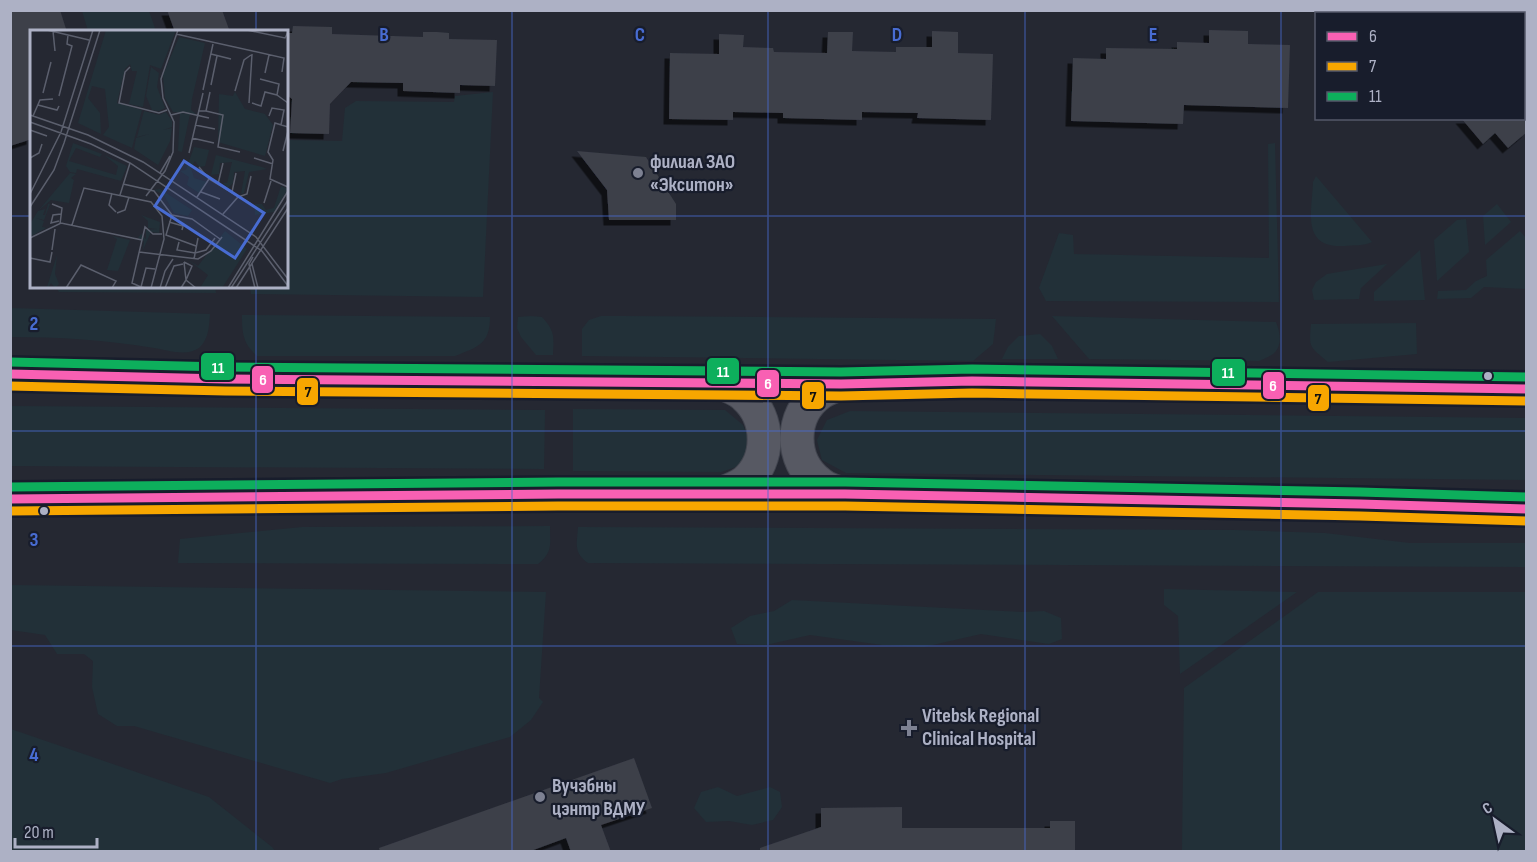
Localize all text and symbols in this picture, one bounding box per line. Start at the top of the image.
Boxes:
legend [1315,12,1525,120]
text: B [379,23,389,47]
text: C [635,23,645,47]
text: D [892,23,902,47]
text: E [1149,23,1157,47]
text: 6 [1369,26,1377,47]
inset map [30,30,288,288]
text: 7 [1369,56,1377,77]
text: 11 [1369,86,1382,107]
place label: филиал ЗАО «Экситон» [650,150,735,197]
marker: филиал ЗАО «Экситон» [631,166,645,180]
text: 2 [30,312,38,336]
line badge: 11 [200,352,235,381]
line badge: 11 [706,357,740,385]
line badge: 11 [1211,358,1246,387]
text: 11 [212,359,225,378]
text: 11 [717,363,730,382]
text: 11 [1222,364,1235,383]
line badge: 6 [251,365,274,394]
line badge: 6 [756,369,780,398]
unlabelled marker [1482,370,1494,382]
text: 6 [259,371,267,390]
line badge: 6 [1262,371,1285,400]
text: 6 [764,375,772,394]
line badge: 7 [296,377,319,406]
text: 6 [1269,377,1277,396]
line badge: 7 [801,381,825,410]
text: 7 [305,383,312,402]
line badge: 7 [1307,384,1330,412]
text: 7 [810,388,817,407]
text: 7 [1315,390,1322,409]
unlabelled marker [38,505,50,517]
text: 3 [30,528,39,552]
place label: Vitebsk Regional Clinical Hospital [922,704,1039,751]
marker: Vitebsk Regional Clinical Hospital [900,719,918,737]
text: 4 [29,743,39,767]
place label: Вучэбны цэнтр ВДМУ [552,774,646,821]
marker: Вучэбны цэнтр ВДМУ [533,790,547,804]
north arrow [1465,790,1525,850]
text: С [1479,798,1496,819]
scale bar [15,811,98,849]
text: 20 m [24,822,54,843]

